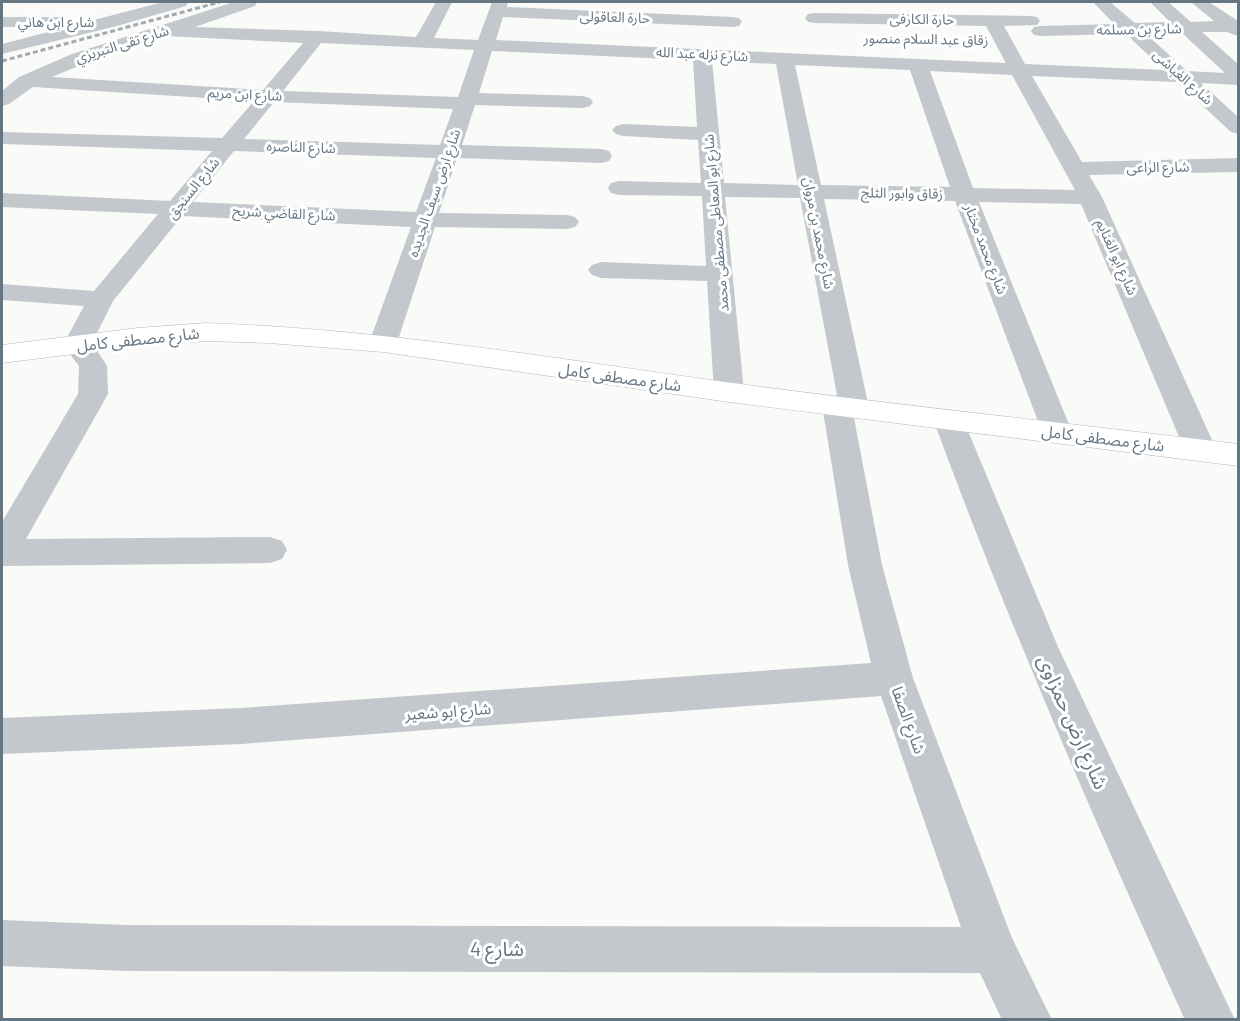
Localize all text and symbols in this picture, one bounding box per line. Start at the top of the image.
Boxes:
street label: حارة العاقولى [579,7,651,27]
street label: حارة الكارفى [889,9,955,29]
street label: شارع ابن هاني [18,13,94,33]
street label: شارع بن مسلمه [1096,19,1182,41]
street label: شارع تقى التبريزي [73,21,172,69]
street label: زقاق عبد السلام منصور [862,29,989,51]
street label: شارع نزله عبد الله [655,43,749,67]
street label: شارع الغباشى [1148,45,1217,110]
street label: شارع ابن مريم [207,83,283,107]
street label: شارع ارض سيف الجديده [404,127,466,260]
street label: شارع ابو المعاطى مصطفى محمد [699,133,735,312]
street label: شارع الناصره [266,137,336,159]
street label: شارع السنجق [163,154,225,224]
street label: شارع الراعى [1126,157,1190,179]
street label: شارع محمد بن مروان [797,176,839,291]
street label: زقاق وابور الثلج [861,183,943,205]
street label: شارع محمد مختار [958,200,1012,297]
street label: شارع القاضي شريح [232,201,336,227]
street label: شارع ابو الغنايم [1090,216,1142,299]
street label: شارع مصطفى كامل [76,323,201,358]
street label: شارع مصطفى كامل [557,358,683,398]
street label: شارع مصطفى كامل [1040,421,1166,458]
street label: شارع ارض حمزاوى [1030,651,1114,794]
street label: شارع الصفا [885,684,930,757]
street label: شارع ابو شعير [403,698,492,727]
street label: شارع 4 [470,936,524,964]

